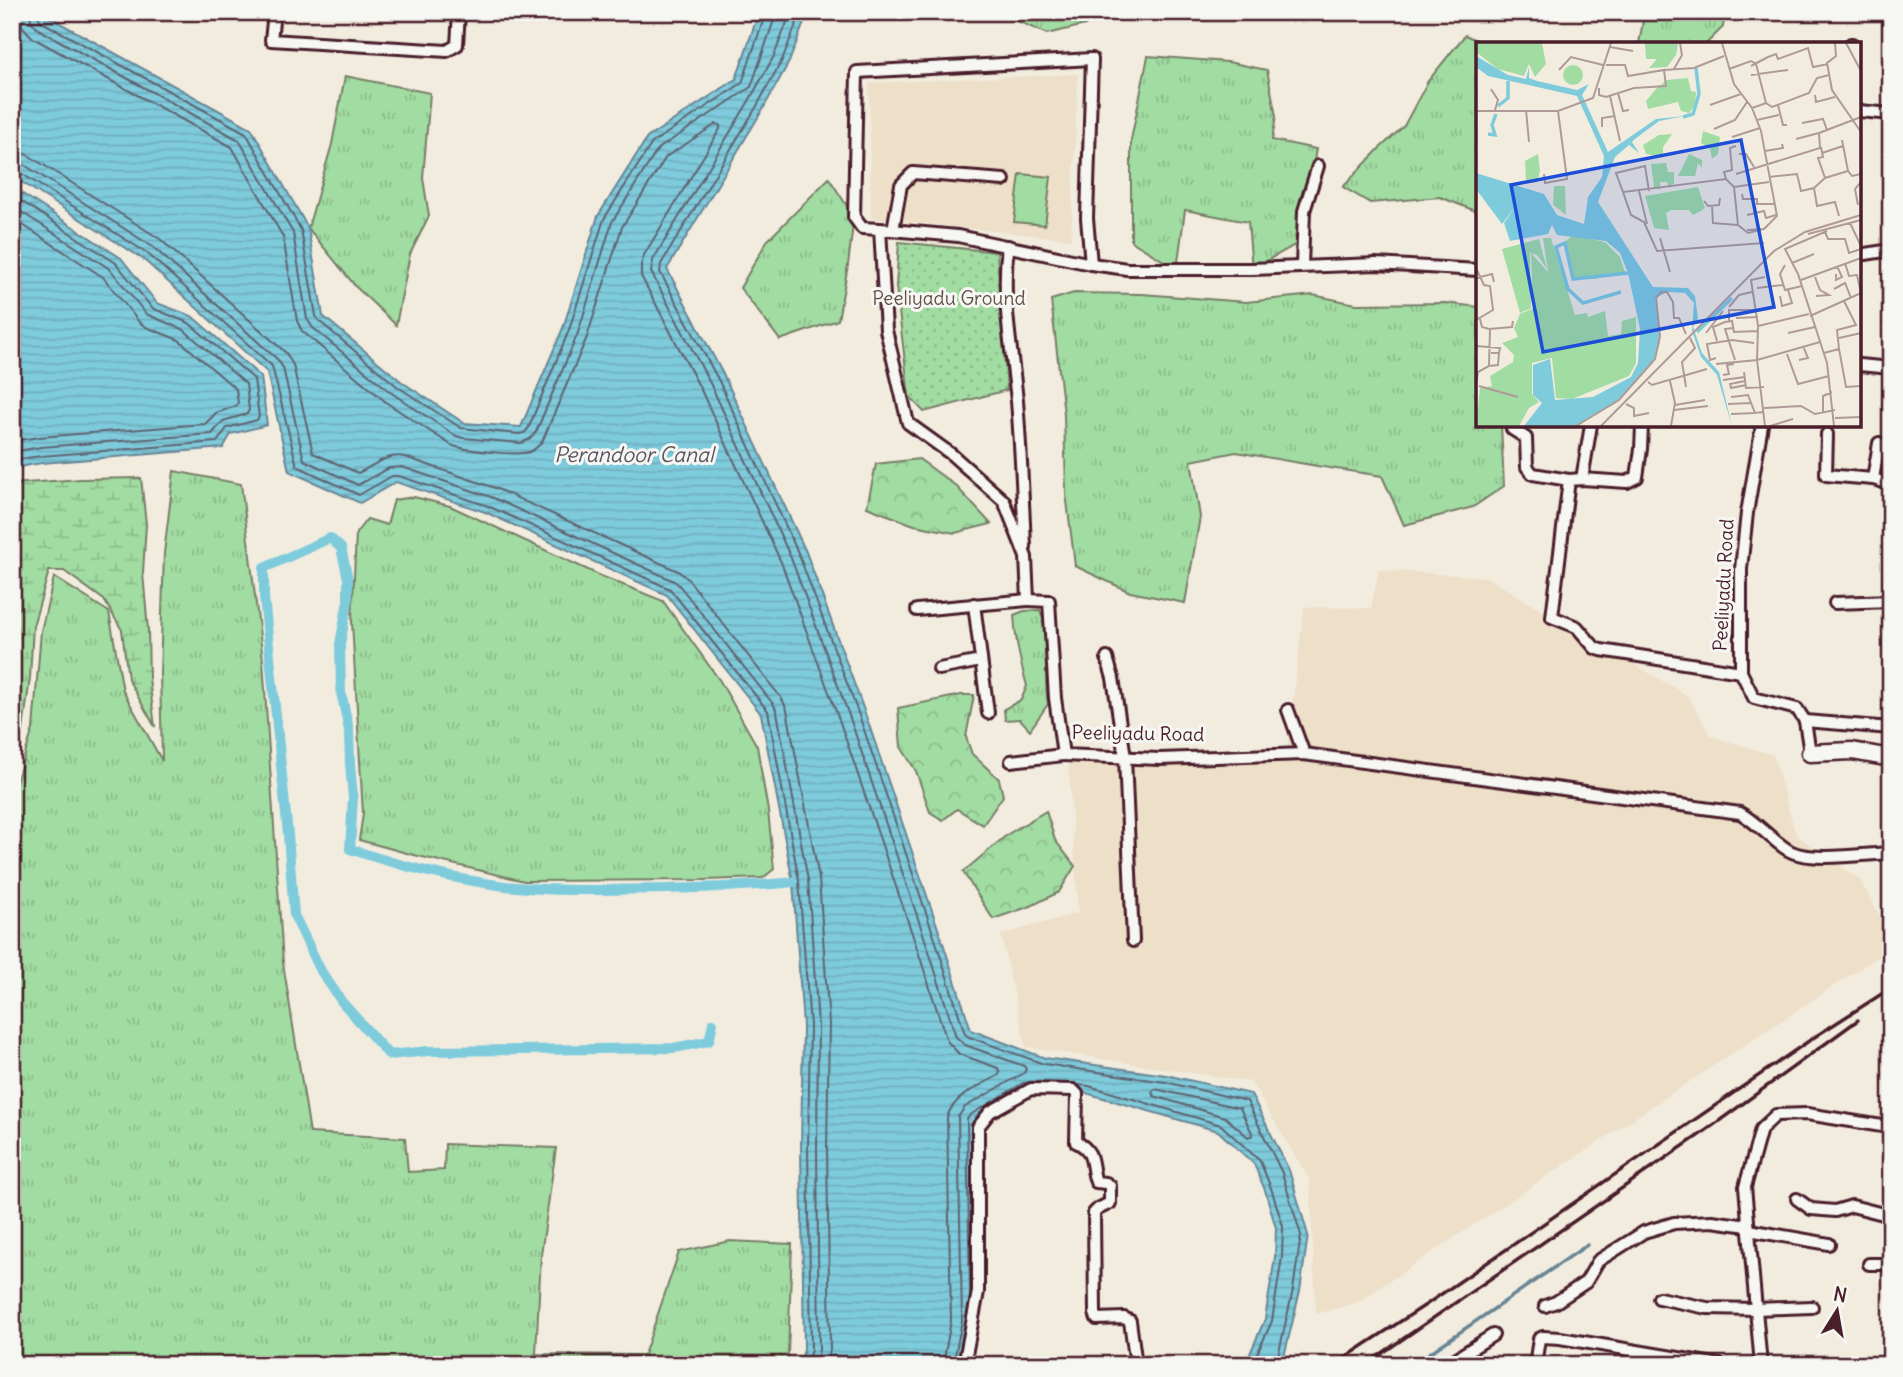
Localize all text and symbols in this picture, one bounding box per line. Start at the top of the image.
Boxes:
inset map [1476,42,1861,427]
park label: Peeliyadu Ground [872,286,1026,310]
water label: Perandoor Canal [554,441,717,468]
street label: Peeliyadu Road [1708,518,1738,652]
street label: Peeliyadu Road [1071,720,1205,746]
north arrow [1801,1276,1871,1346]
text: N [1832,1281,1849,1307]

